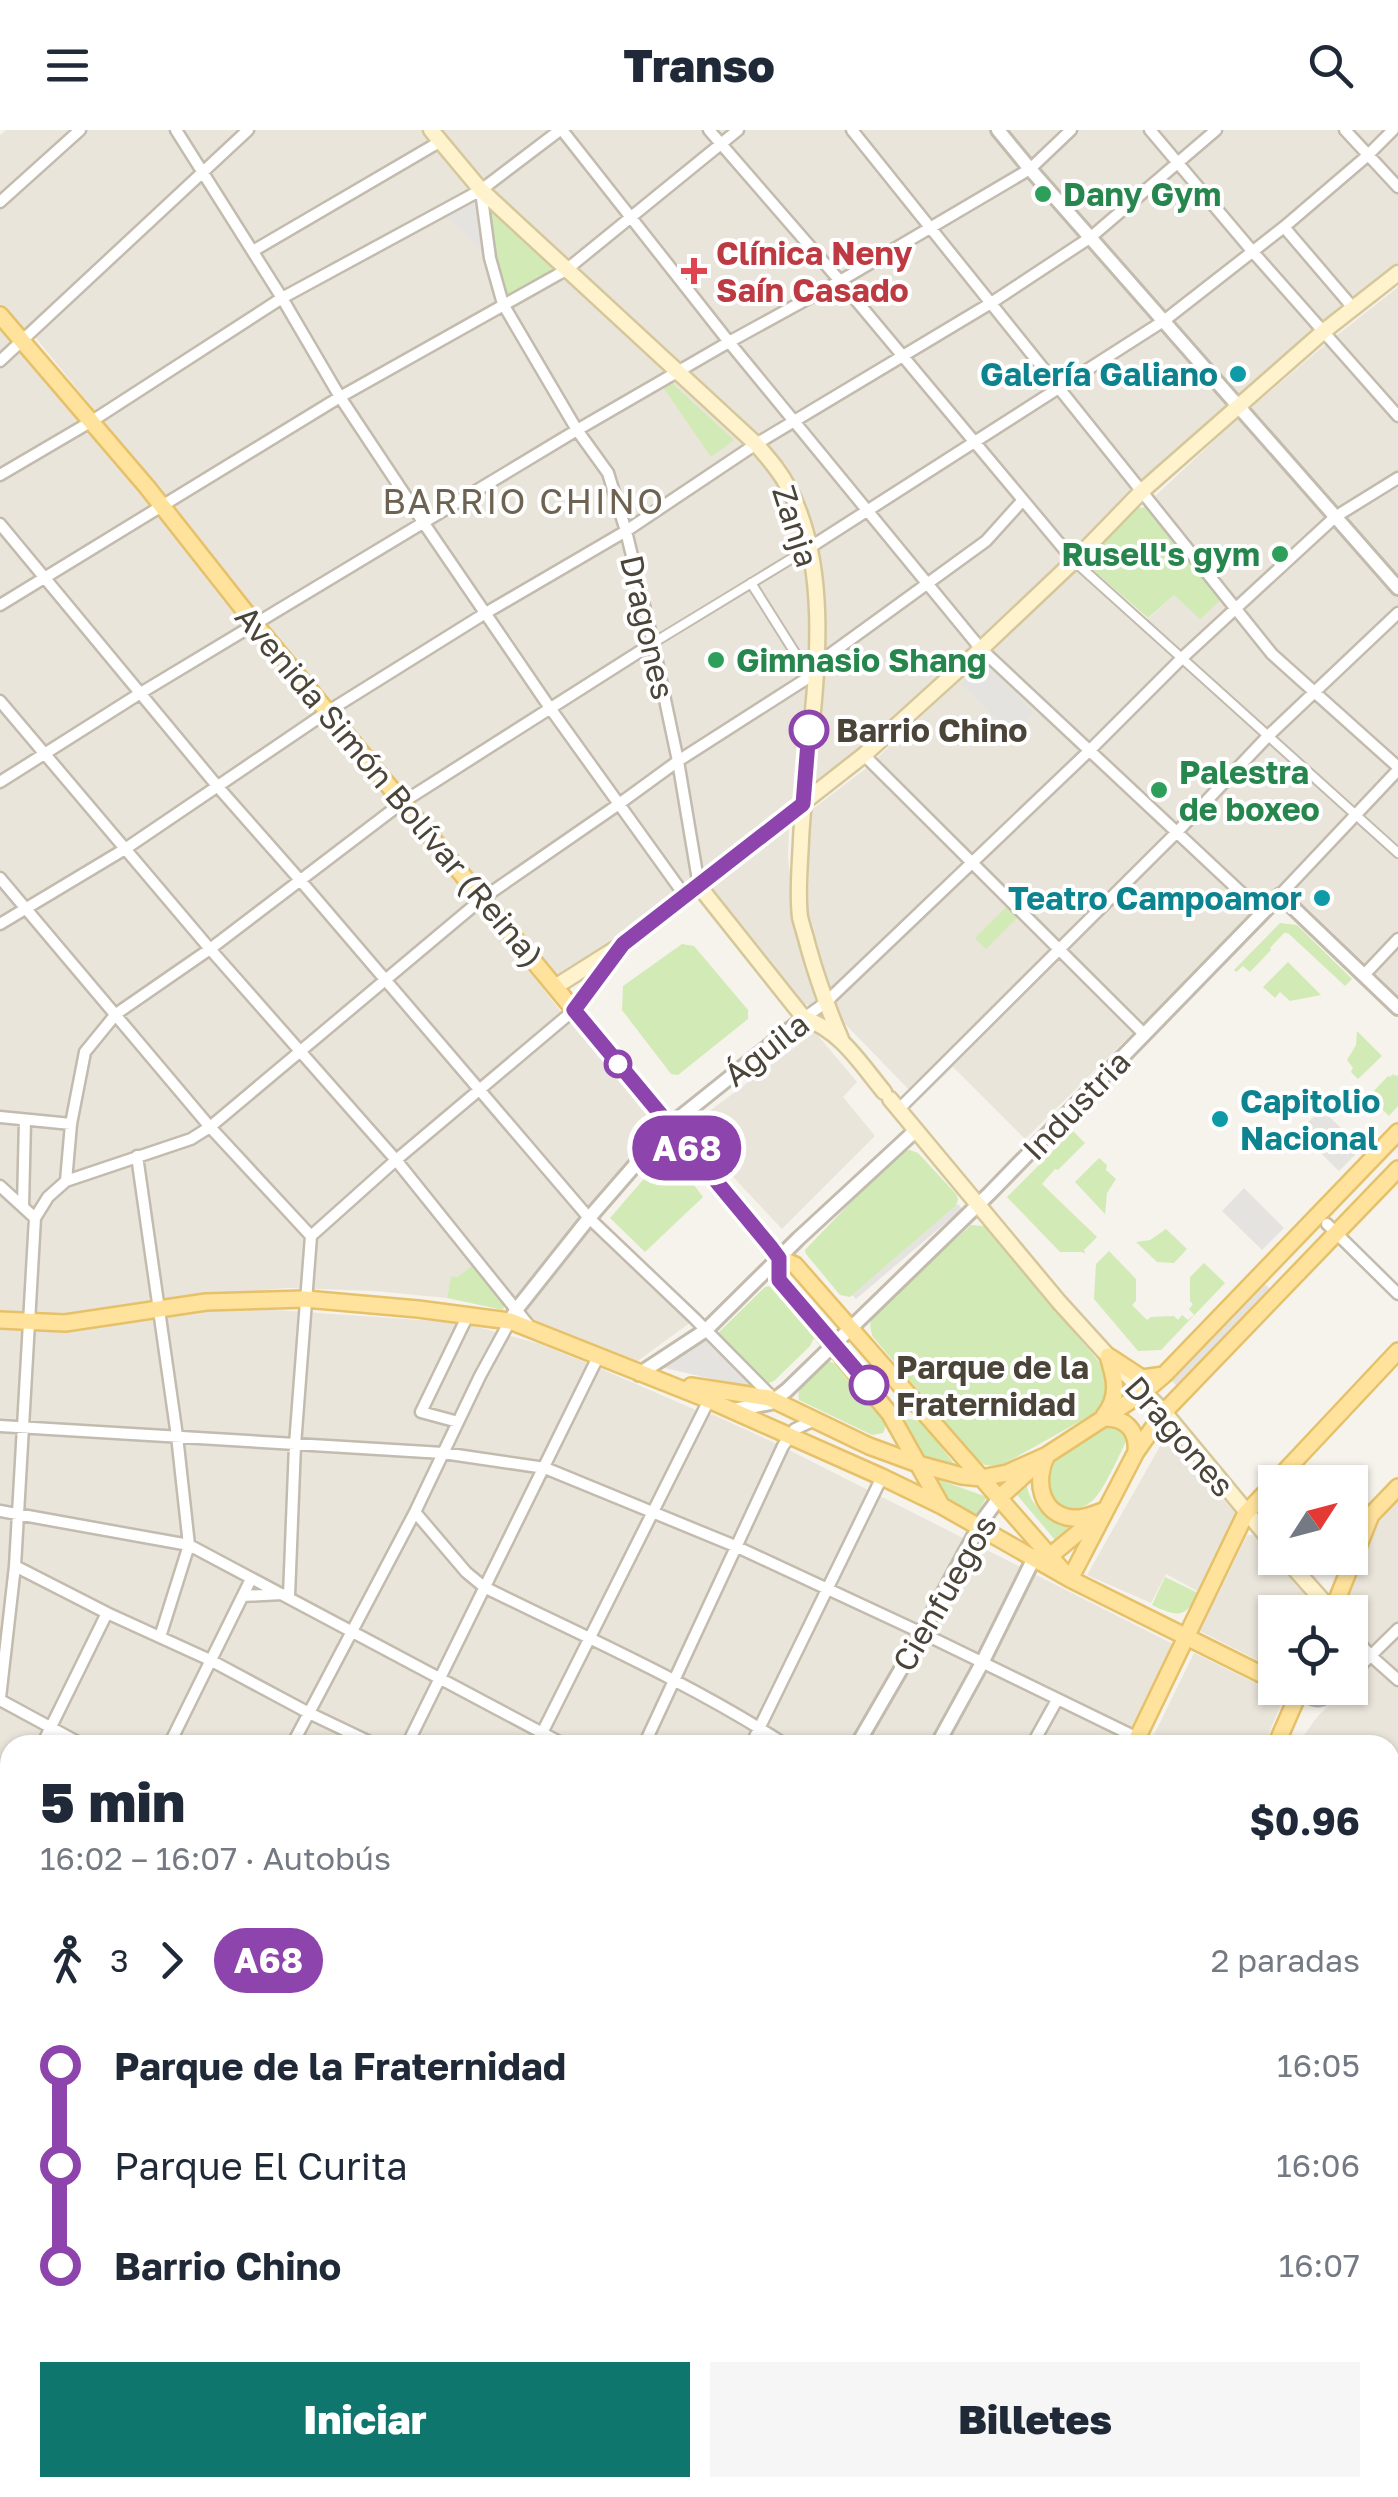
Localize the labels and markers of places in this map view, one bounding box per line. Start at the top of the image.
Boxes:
place label: Dany Gym [1063,175,1221,213]
marker: Dany Gym [1032,183,1054,205]
place label: Clínica Neny Saín Casado [716,234,913,309]
marker: Clínica Neny Saín Casado [681,258,707,284]
place label: Galería Galiano [980,355,1218,393]
marker: Galería Galiano [1227,363,1249,385]
place label: Rusell's gym [1062,535,1260,573]
marker: Rusell's gym [1269,543,1291,565]
place label: Gimnasio Shang [736,641,987,679]
marker: Gimnasio Shang [705,649,727,671]
marker: Barrio Chino [790,711,828,749]
place label: Barrio Chino [836,711,1027,749]
place label: Palestra de boxeo [1179,753,1320,828]
marker: Palestra de boxeo [1148,779,1170,801]
place label: Teatro Campoamor [1008,879,1302,917]
marker: Teatro Campoamor [1311,887,1333,909]
unlabelled marker [605,1051,631,1077]
place label: Capitolio Nacional [1240,1082,1380,1157]
marker: Capitolio Nacional [1209,1108,1231,1130]
place label: Parque de la Fraternidad [896,1348,1089,1423]
marker: Parque de la Fraternidad [850,1366,888,1404]

